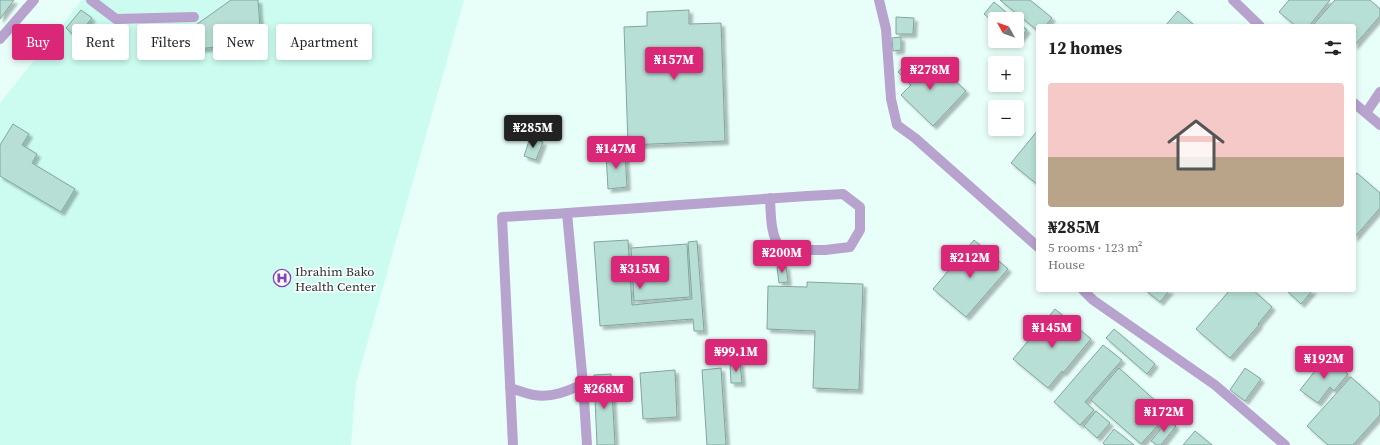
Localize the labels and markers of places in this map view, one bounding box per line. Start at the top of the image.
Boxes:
pin: ₦157M [646,47,702,81]
pin: ₦278M [902,57,958,91]
pin: ₦285M [505,115,561,149]
pin: ₦147M [588,136,644,170]
pin: ₦200M [754,240,810,274]
pin: ₦212M [942,245,998,279]
pin: ₦315M [612,256,668,290]
place label: Ibrahim Bako Health Center [295,263,377,295]
hospital icon: Ibrahim Bako Health Center [272,268,292,288]
pin: ₦145M [1024,315,1080,349]
pin: ₦99.1M [703,339,769,373]
pin: ₦192M [1296,346,1352,380]
pin: ₦268M [576,376,632,410]
pin: ₦172M [1136,399,1192,433]

